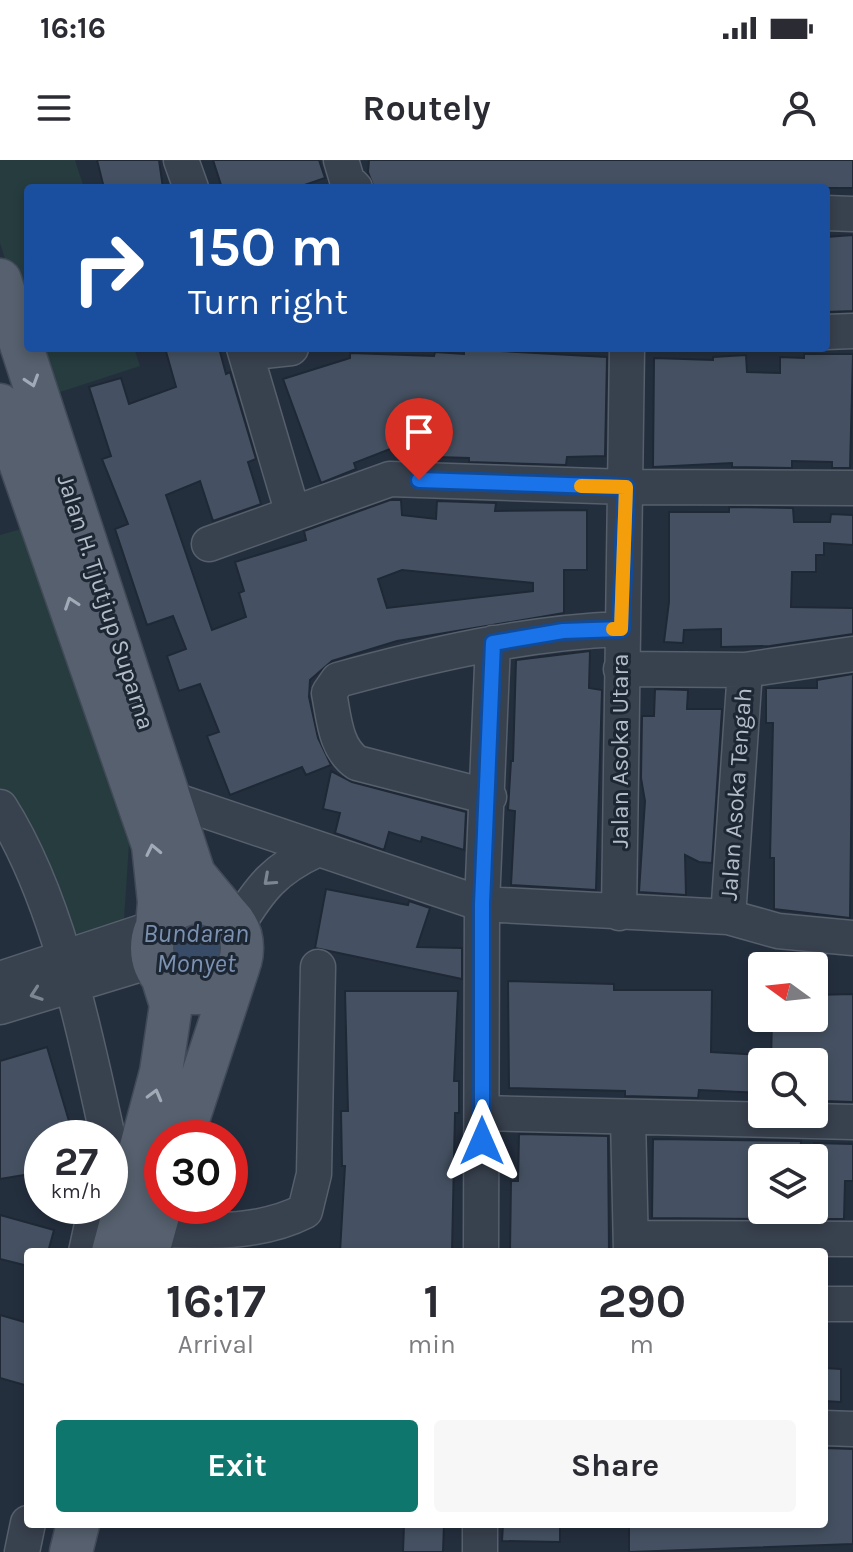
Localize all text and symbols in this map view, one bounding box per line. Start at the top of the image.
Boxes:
text: 16:16 [40,10,106,46]
icon: menu [32,86,76,130]
icon: person [777,86,821,130]
text: Routely [362,87,491,129]
text: 150 m [188,214,343,279]
icon: right [56,216,160,320]
text: Turn right [188,281,348,323]
one-way arrow [22,374,38,388]
pin [385,398,453,480]
icon: arrive [397,410,441,454]
street label: Jalan H. Tjutjup Suparna [51,471,161,733]
one-way arrow [64,597,80,611]
street label: Jalan Asoka Utara [606,654,634,848]
street label: Jalan Asoka Tengah [715,687,757,901]
one-way arrow [145,843,162,857]
one-way arrow [264,871,278,885]
water label: Bundaran Monyet [143,918,249,979]
north arrow [748,952,828,1032]
map controls [748,952,828,1224]
one-way arrow [29,985,43,1001]
button: search [748,1048,828,1128]
one-way arrow [145,1089,162,1103]
position arrow [440,1099,524,1183]
speed limit sign: 30 [144,1120,248,1224]
text: 27 [54,1138,98,1185]
button: layers [748,1144,828,1224]
text: km/h [51,1180,101,1203]
text: 16:17 [166,1273,266,1329]
text: 1 [423,1273,440,1329]
text: 290 [597,1273,686,1329]
text: Arrival [178,1329,254,1360]
text: min [408,1329,456,1360]
text: m [630,1329,654,1360]
button: Exit [56,1420,418,1512]
button: Share [434,1420,796,1512]

